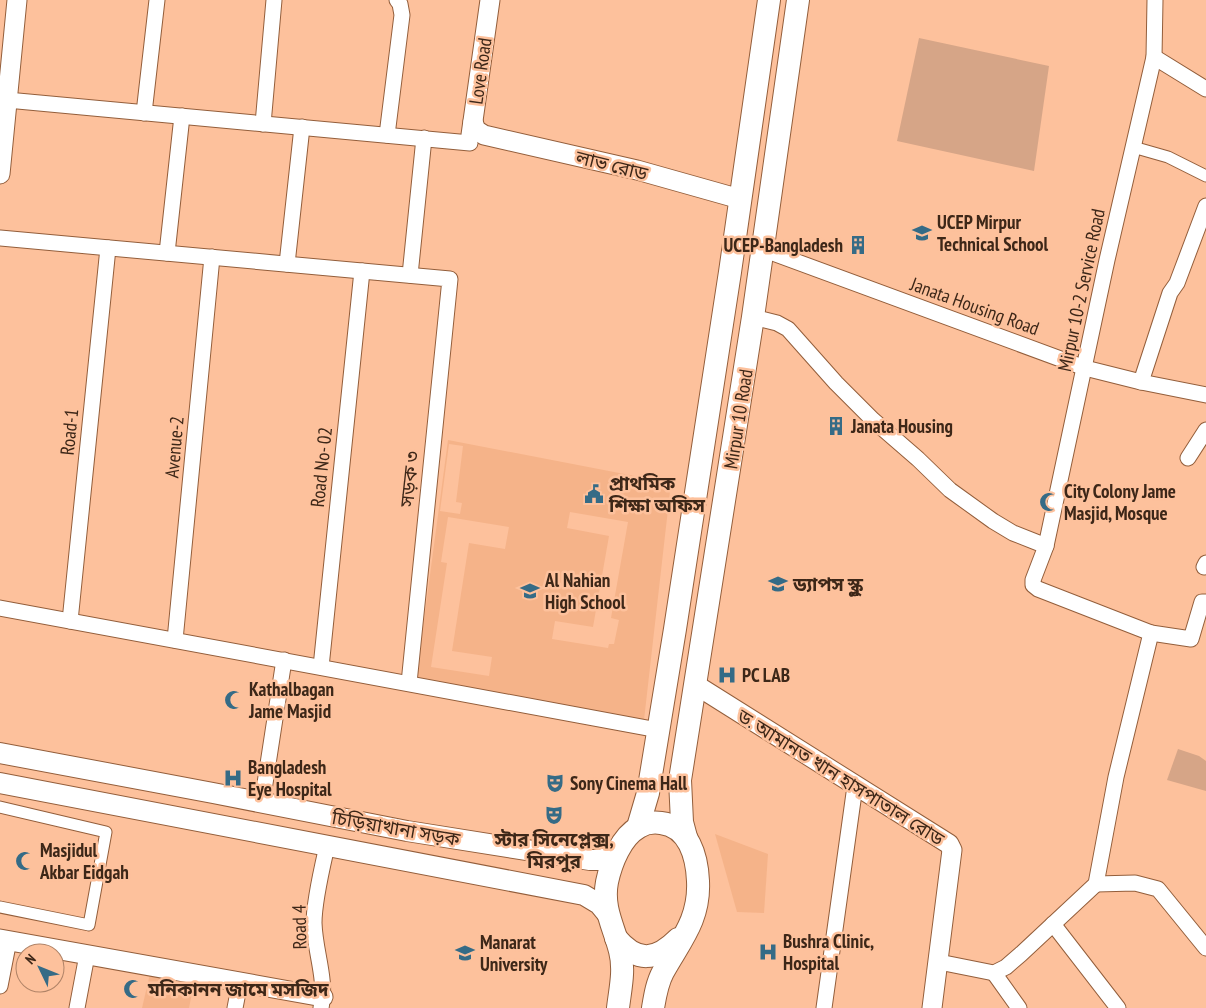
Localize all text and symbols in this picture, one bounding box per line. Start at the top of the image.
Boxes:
street label: Love Road [463,36,497,106]
street label: লাভ রোড [573,144,651,186]
street label: Mirpur 10-2 Service Road [1052,206,1110,374]
place label: UCEP Mirpur Technical School [937,210,1049,256]
school or university icon: UCEP Mirpur Technical School [911,222,933,244]
place label: UCEP-Bangladesh [723,233,843,257]
building icon: UCEP-Bangladesh [847,234,869,256]
street label: Janata Housing Road [906,271,1043,340]
street label: Mirpur 10 Road [718,367,758,471]
street label: Road-1 [55,408,83,456]
place label: Janata Housing [850,414,953,438]
street label: Avenue-2 [159,415,189,479]
building icon: Janata Housing [825,415,847,437]
street label: Road No- 02 [305,426,337,508]
street label: সড়ক ৩ [394,450,424,509]
place label: প্রাথমিক শিক্ষা অফিস [608,471,706,517]
place label: City Colony Jame Masjid, Mosque [1064,479,1176,525]
public building icon: প্রাথমিক শিক্ষা অফিস [583,483,605,505]
mosque icon: City Colony Jame Masjid, Mosque [1038,491,1060,513]
place label: Al Nahian High School [544,568,626,614]
place label: ড্যাপস স্কুল [792,572,863,597]
school or university icon: ড্যাপস স্কুল [767,573,789,595]
school or university icon: Al Nahian High School [519,580,541,602]
place label: PC LAB [742,663,790,687]
hospital icon: PC LAB [716,664,738,686]
place label: Kathalbagan Jame Masjid [248,677,334,723]
mosque icon: Kathalbagan Jame Masjid [223,689,245,711]
street label: ড. আমানত খান হাসপাতাল রোড [732,703,949,851]
place label: Bangladesh Eye Hospital [248,755,332,801]
hospital icon: Bangladesh Eye Hospital [222,767,244,789]
place label: Sony Cinema Hall [570,771,688,795]
theatre icon: Sony Cinema Hall [544,772,566,794]
theatre icon: স্টার সিনেপ্লেক্স, মিরপুর [543,804,565,826]
street label: চিড়িয়াখানা সড়ক [329,805,463,851]
place label: স্টার সিনেপ্লেক্স, মিরপুর [494,827,614,873]
place label: Masjidul Akbar Eidgah [39,838,129,884]
mosque icon: Masjidul Akbar Eidgah [14,850,36,872]
street label: Road 4 [287,904,311,950]
place label: Bushra Clinic, Hospital [783,929,874,975]
place label: Manarat University [480,930,548,976]
hospital icon: Bushra Clinic, Hospital [757,941,779,963]
school or university icon: Manarat University [454,942,476,964]
north arrow [15,943,65,993]
text: N [21,950,40,968]
place label: মনিকানন জামে মসজিদ [147,977,329,1001]
mosque icon: মনিকানন জামে মসজিদ [122,978,144,1000]

